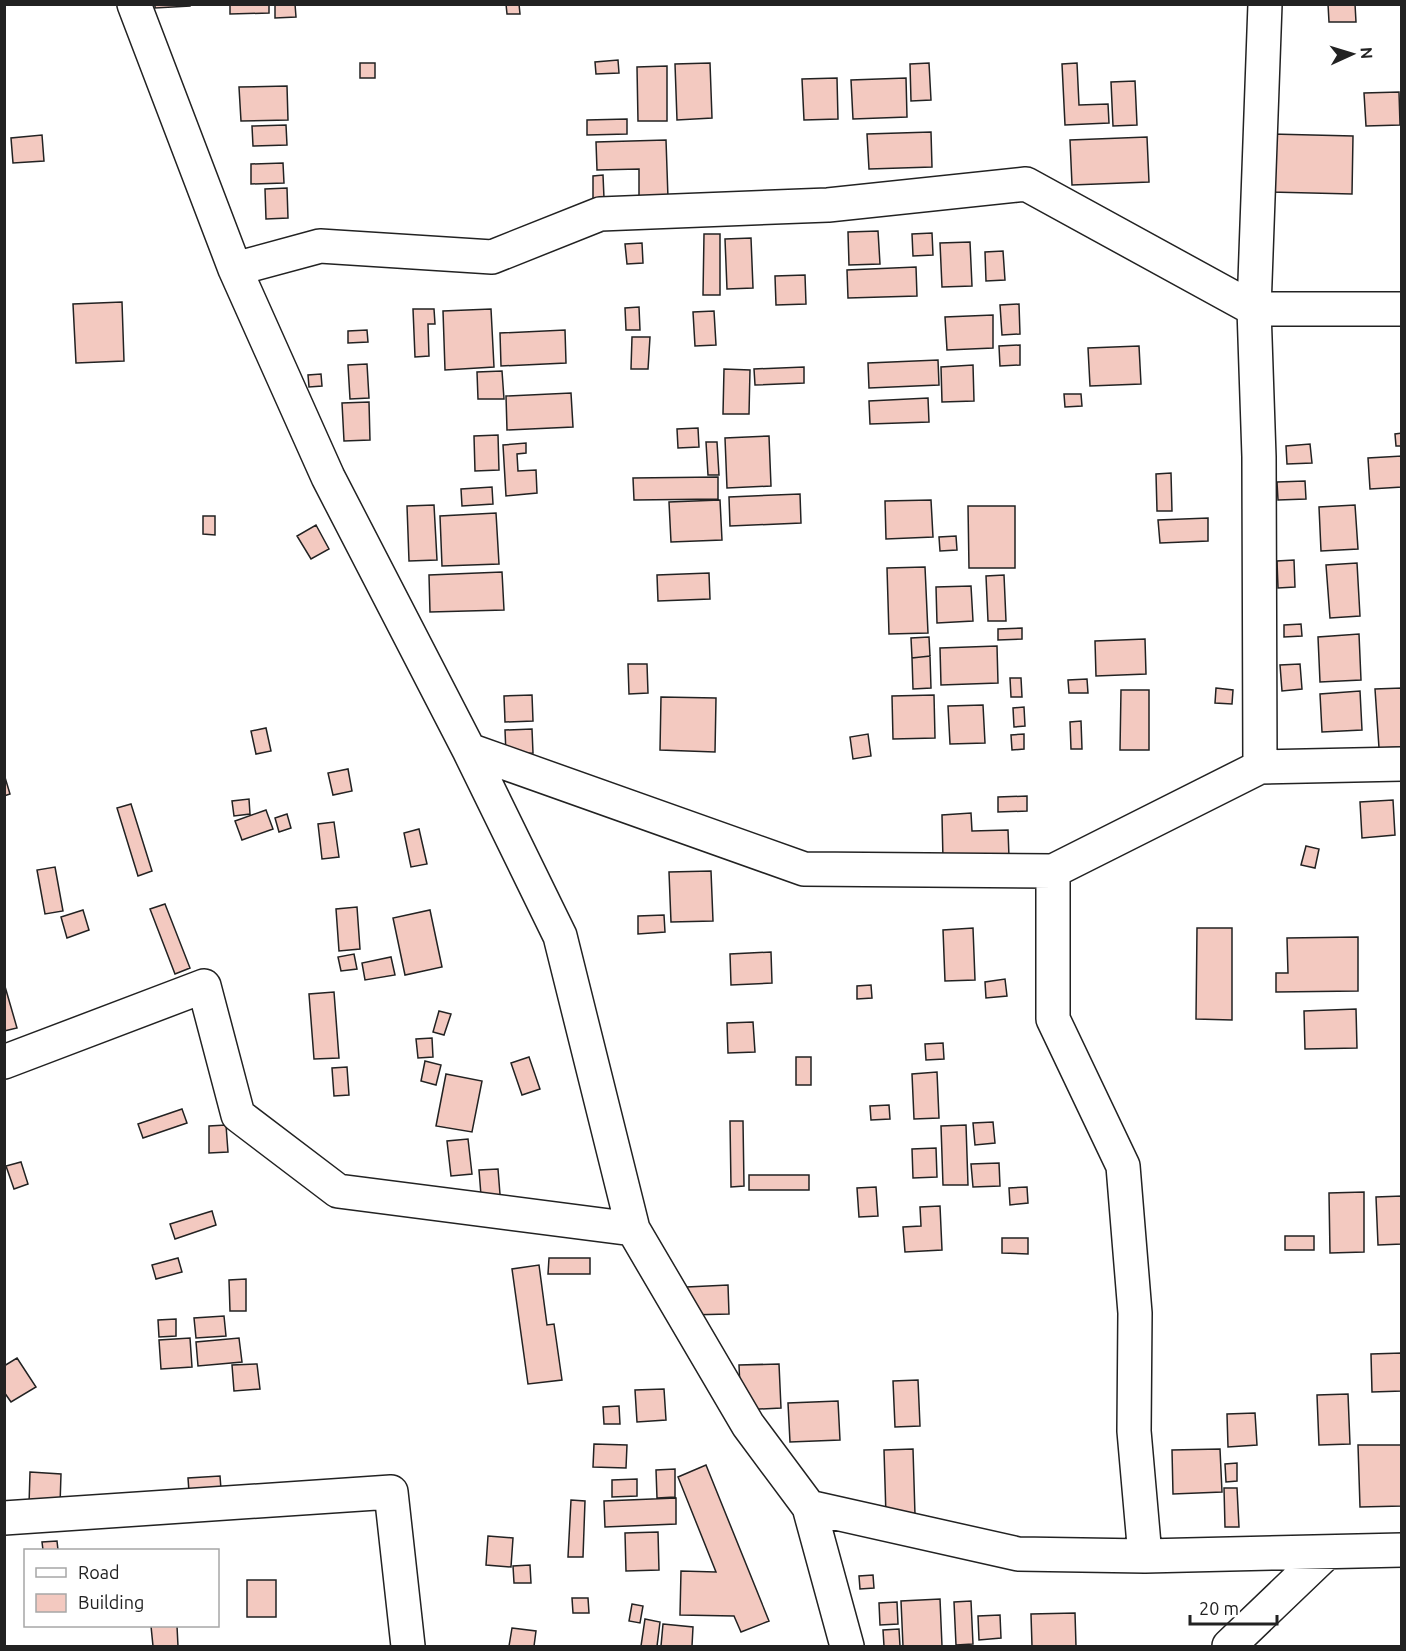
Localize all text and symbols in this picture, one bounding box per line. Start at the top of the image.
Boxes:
north arrow [1322,24,1382,84]
text: N [1358,46,1376,60]
legend [24,1549,219,1627]
text: Road [78,1562,120,1582]
scale bar [1190,1588,1277,1626]
text: Building [78,1592,144,1612]
text: 20 m [1199,1598,1239,1618]

